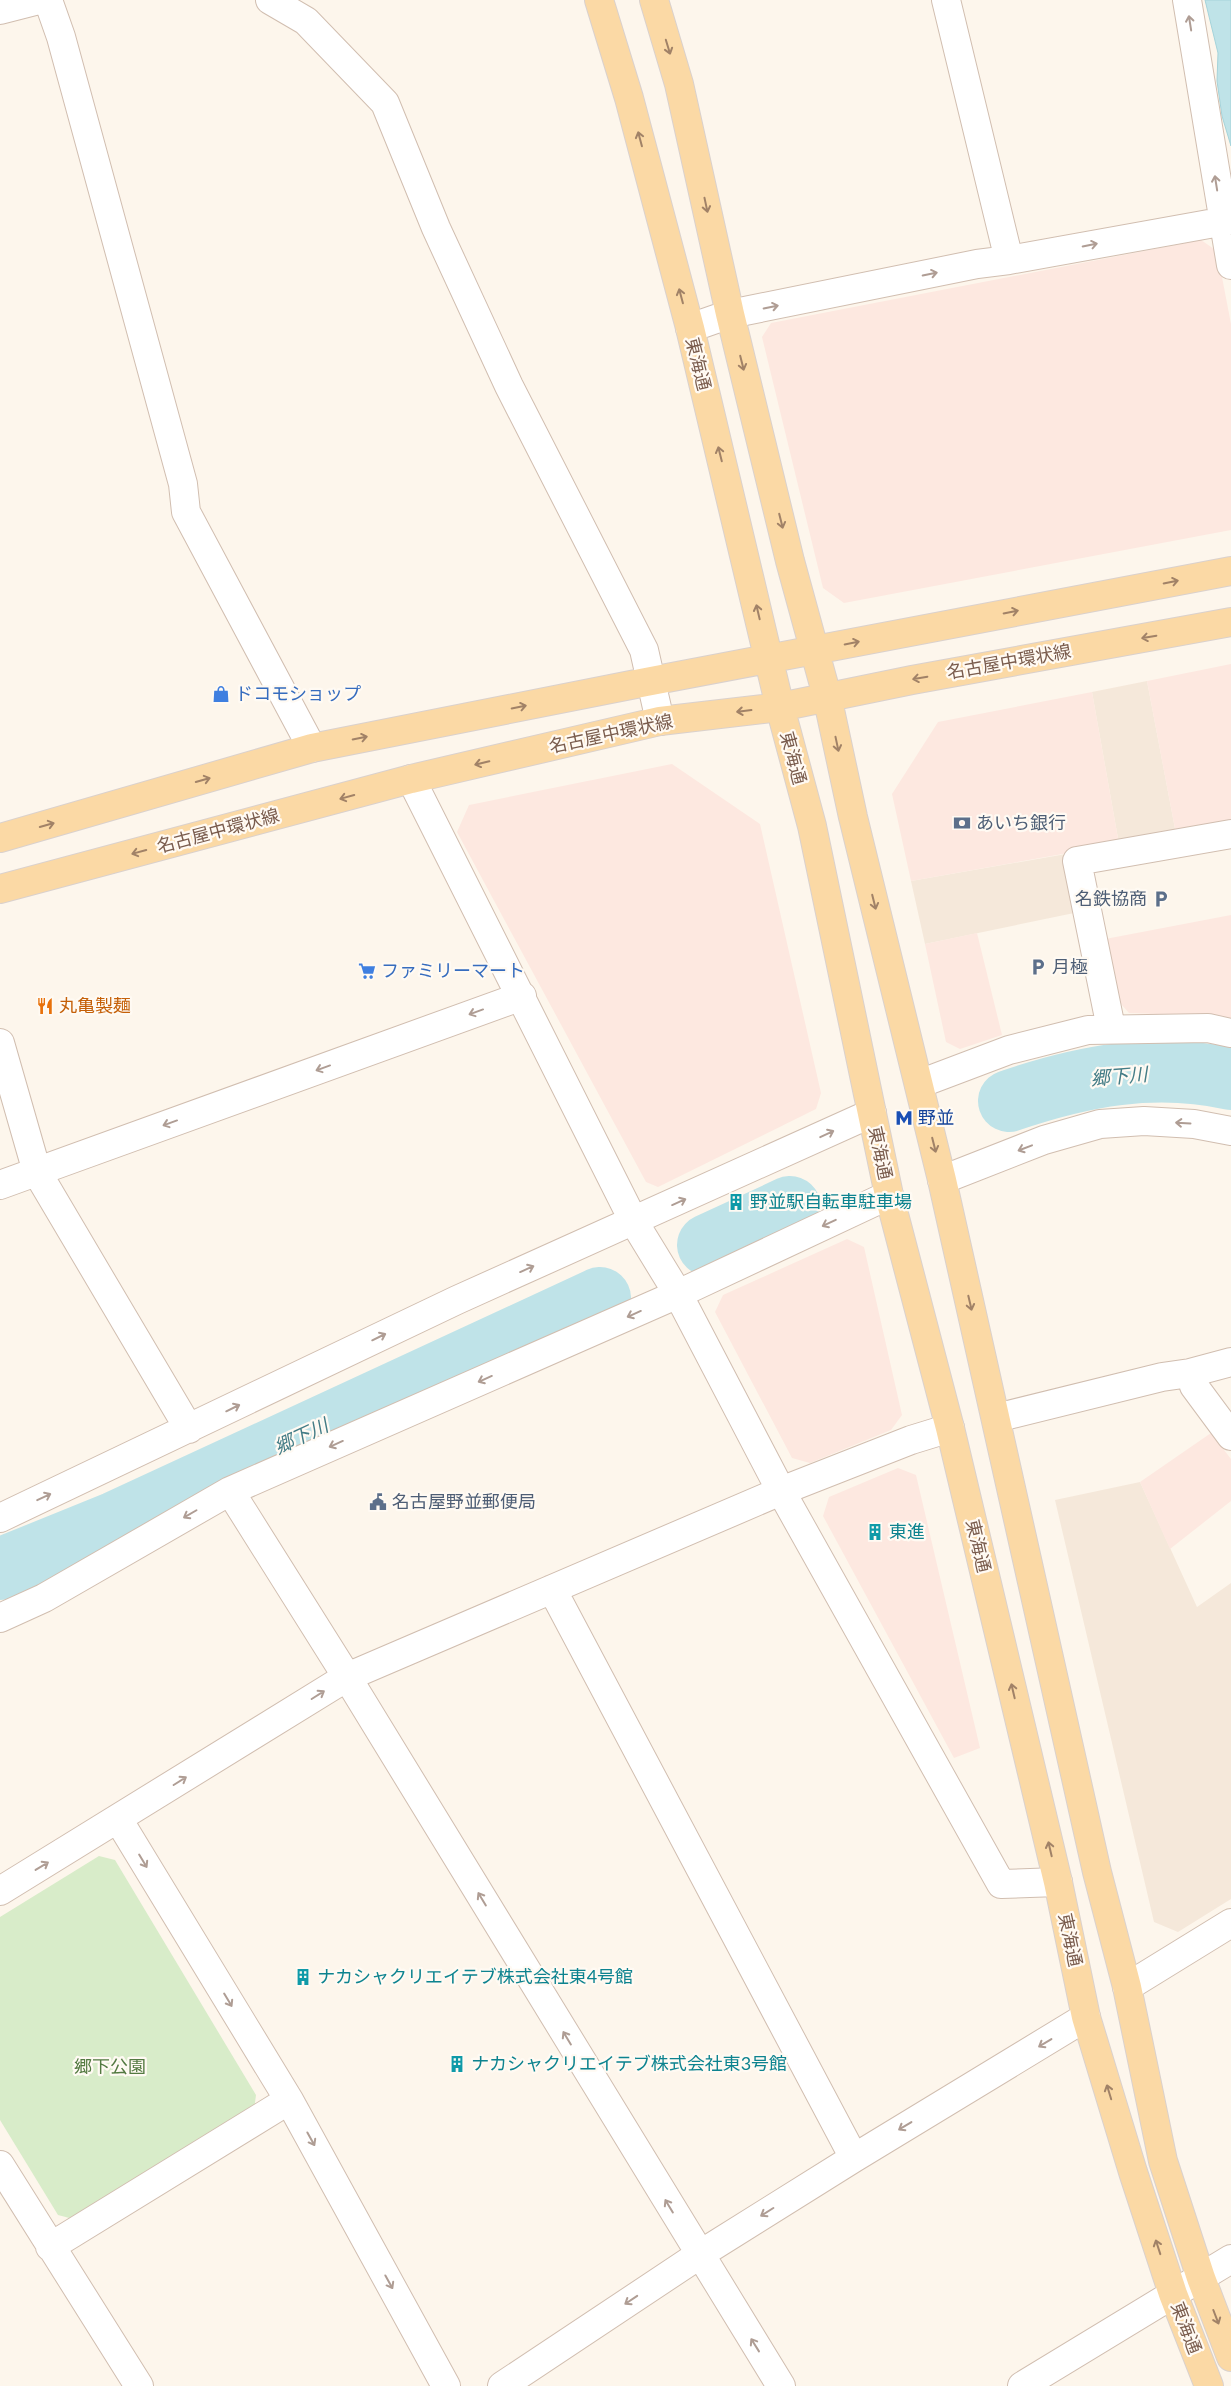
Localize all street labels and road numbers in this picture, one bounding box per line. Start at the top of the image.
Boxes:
street label: 東海通 [682,335,716,393]
street label: 名古屋中環状線 [945,639,1073,683]
street label: 名古屋中環状線 [547,709,675,757]
street label: 東海通 [776,729,812,787]
street label: 名古屋中環状線 [154,803,281,857]
street label: 東海通 [865,1124,897,1181]
street label: 東海通 [962,1517,996,1575]
street label: 東海通 [1055,1911,1087,1968]
street label: 東海通 [1167,2298,1207,2357]

